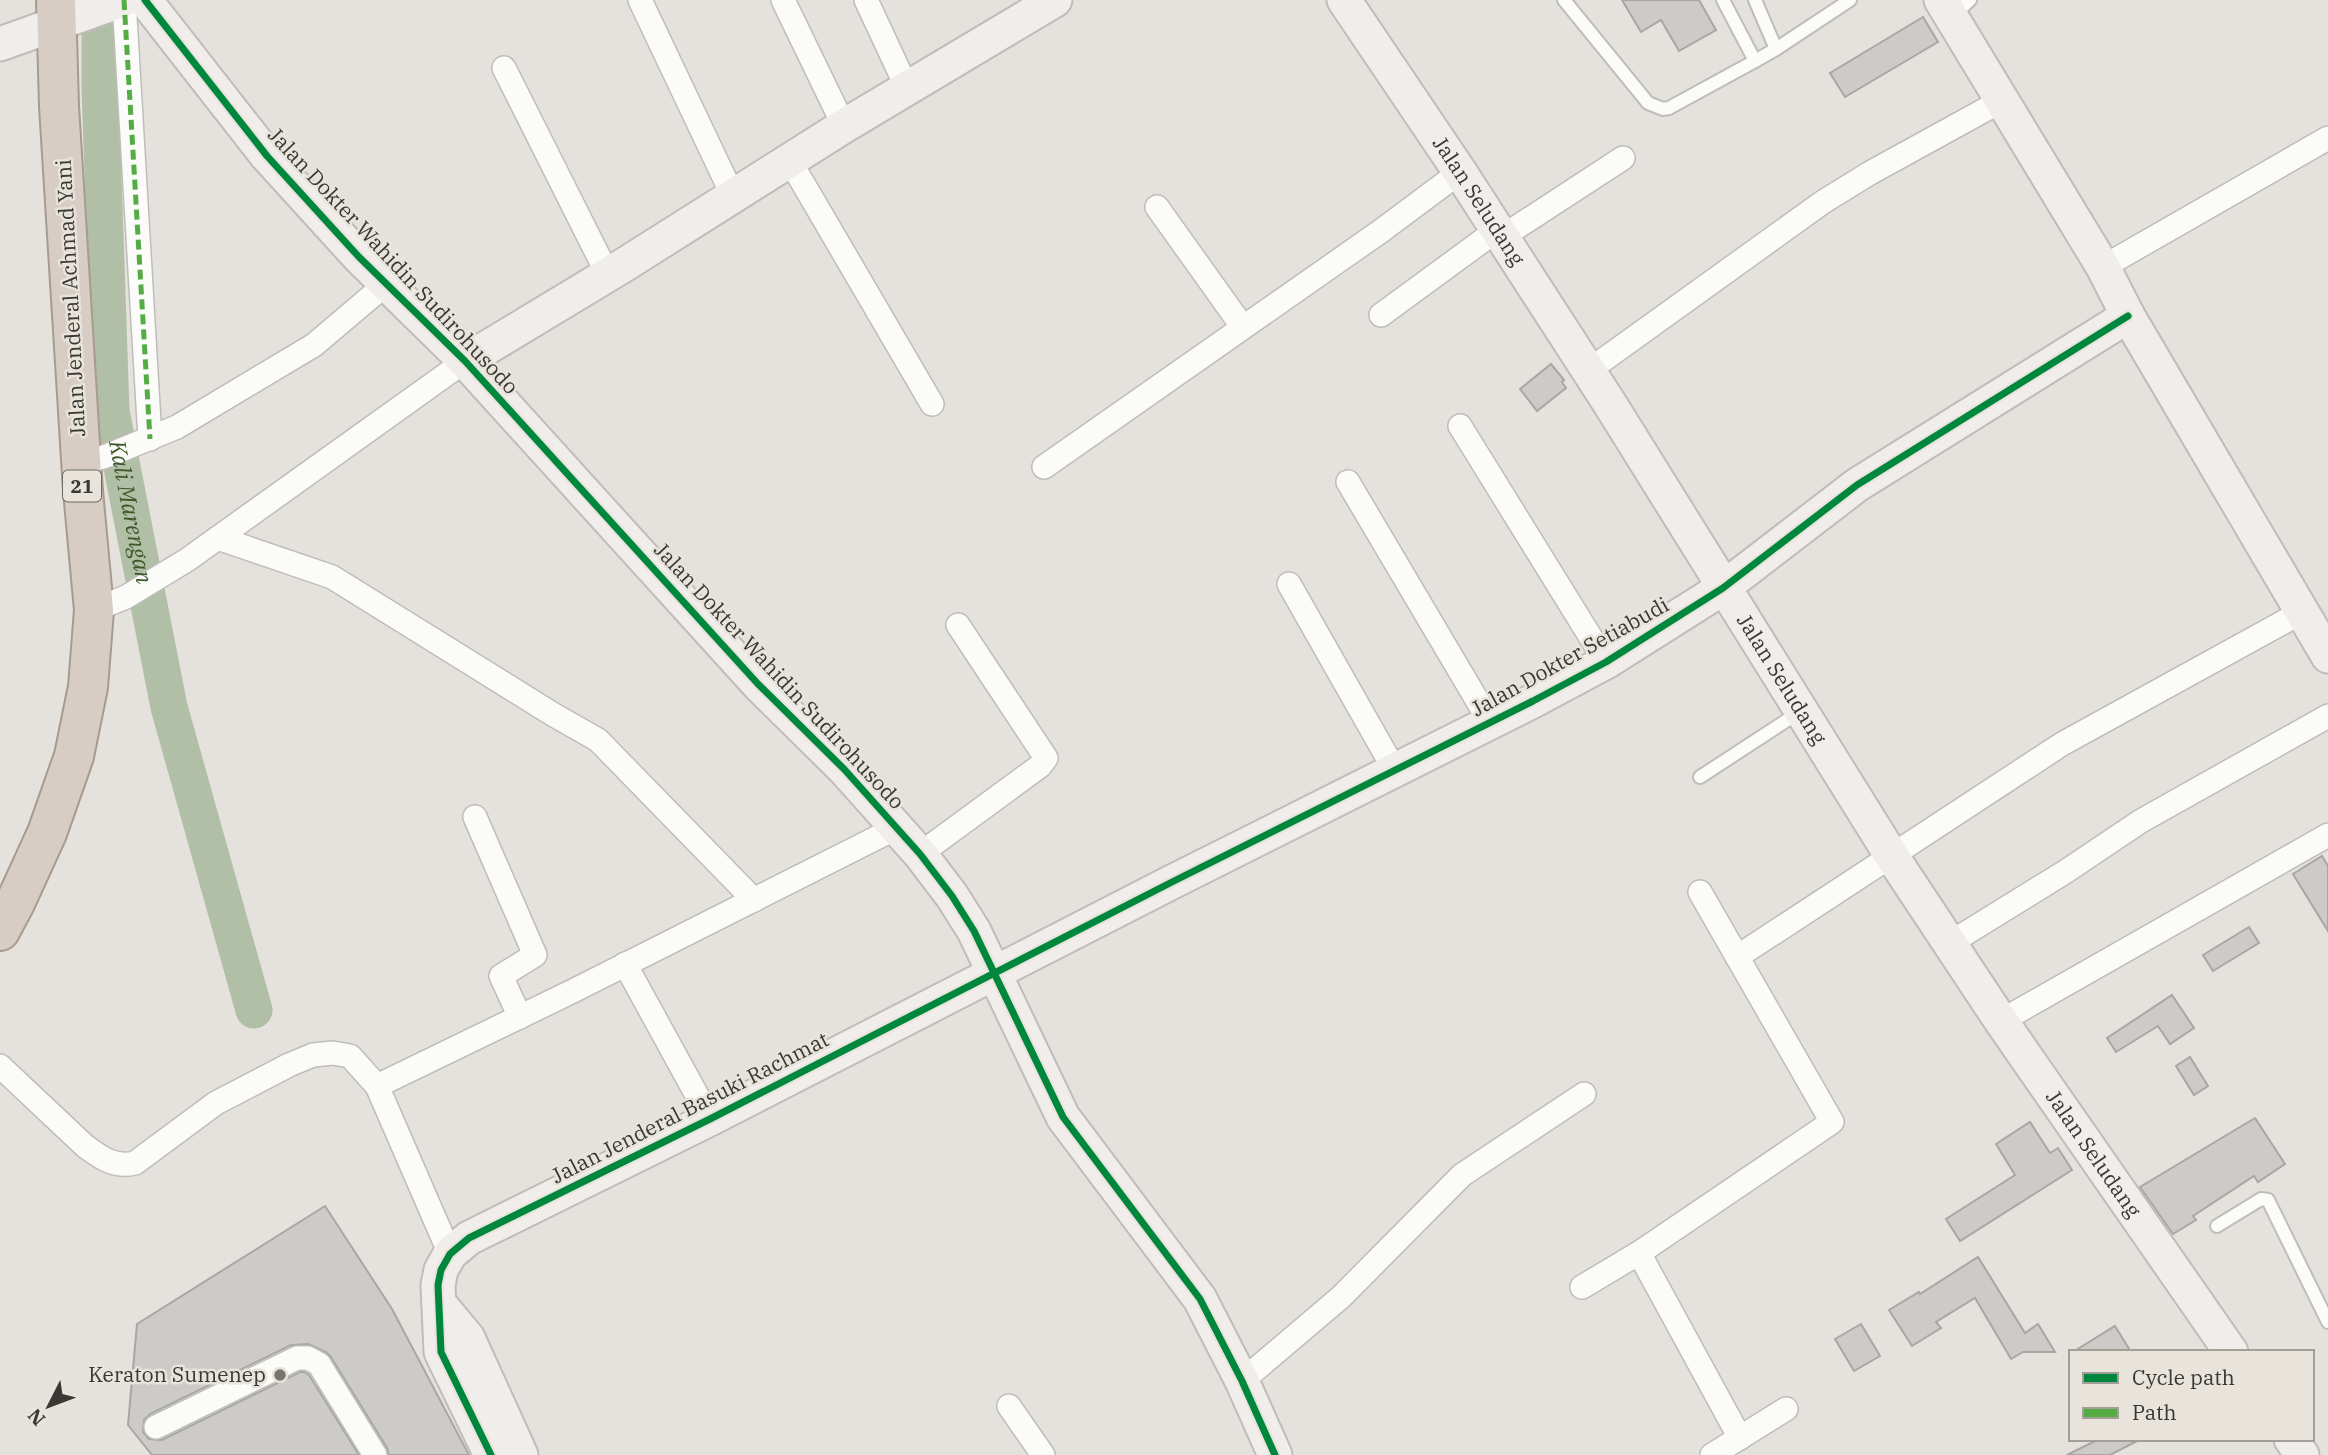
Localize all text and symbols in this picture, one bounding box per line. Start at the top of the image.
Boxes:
street label: Jalan Dokter Wahidin Sudirohusodo [262,121,525,400]
street label: Jalan Seludang [1427,130,1532,271]
street label: Jalan Jenderal Achmad Yani [49,159,91,437]
water label: Kali Marengan [103,436,160,586]
road number: 21 [63,471,101,502]
street label: Jalan Dokter Wahidin Sudirohusodo [648,536,911,815]
street label: Jalan Dokter Setiabudi [1465,590,1674,722]
street label: Jalan Seludang [1731,608,1834,750]
street label: Jalan Jenderal Basuki Rachmat [546,1025,833,1189]
street label: Jalan Seludang [2040,1084,2148,1223]
legend [2069,1350,2314,1441]
place label: Keraton Sumenep [88,1360,266,1388]
text: Cycle path [2132,1363,2235,1391]
marker: Keraton Sumenep [272,1367,288,1383]
north arrow [14,1371,84,1441]
text: Path [2132,1398,2177,1426]
text: N [22,1404,50,1431]

